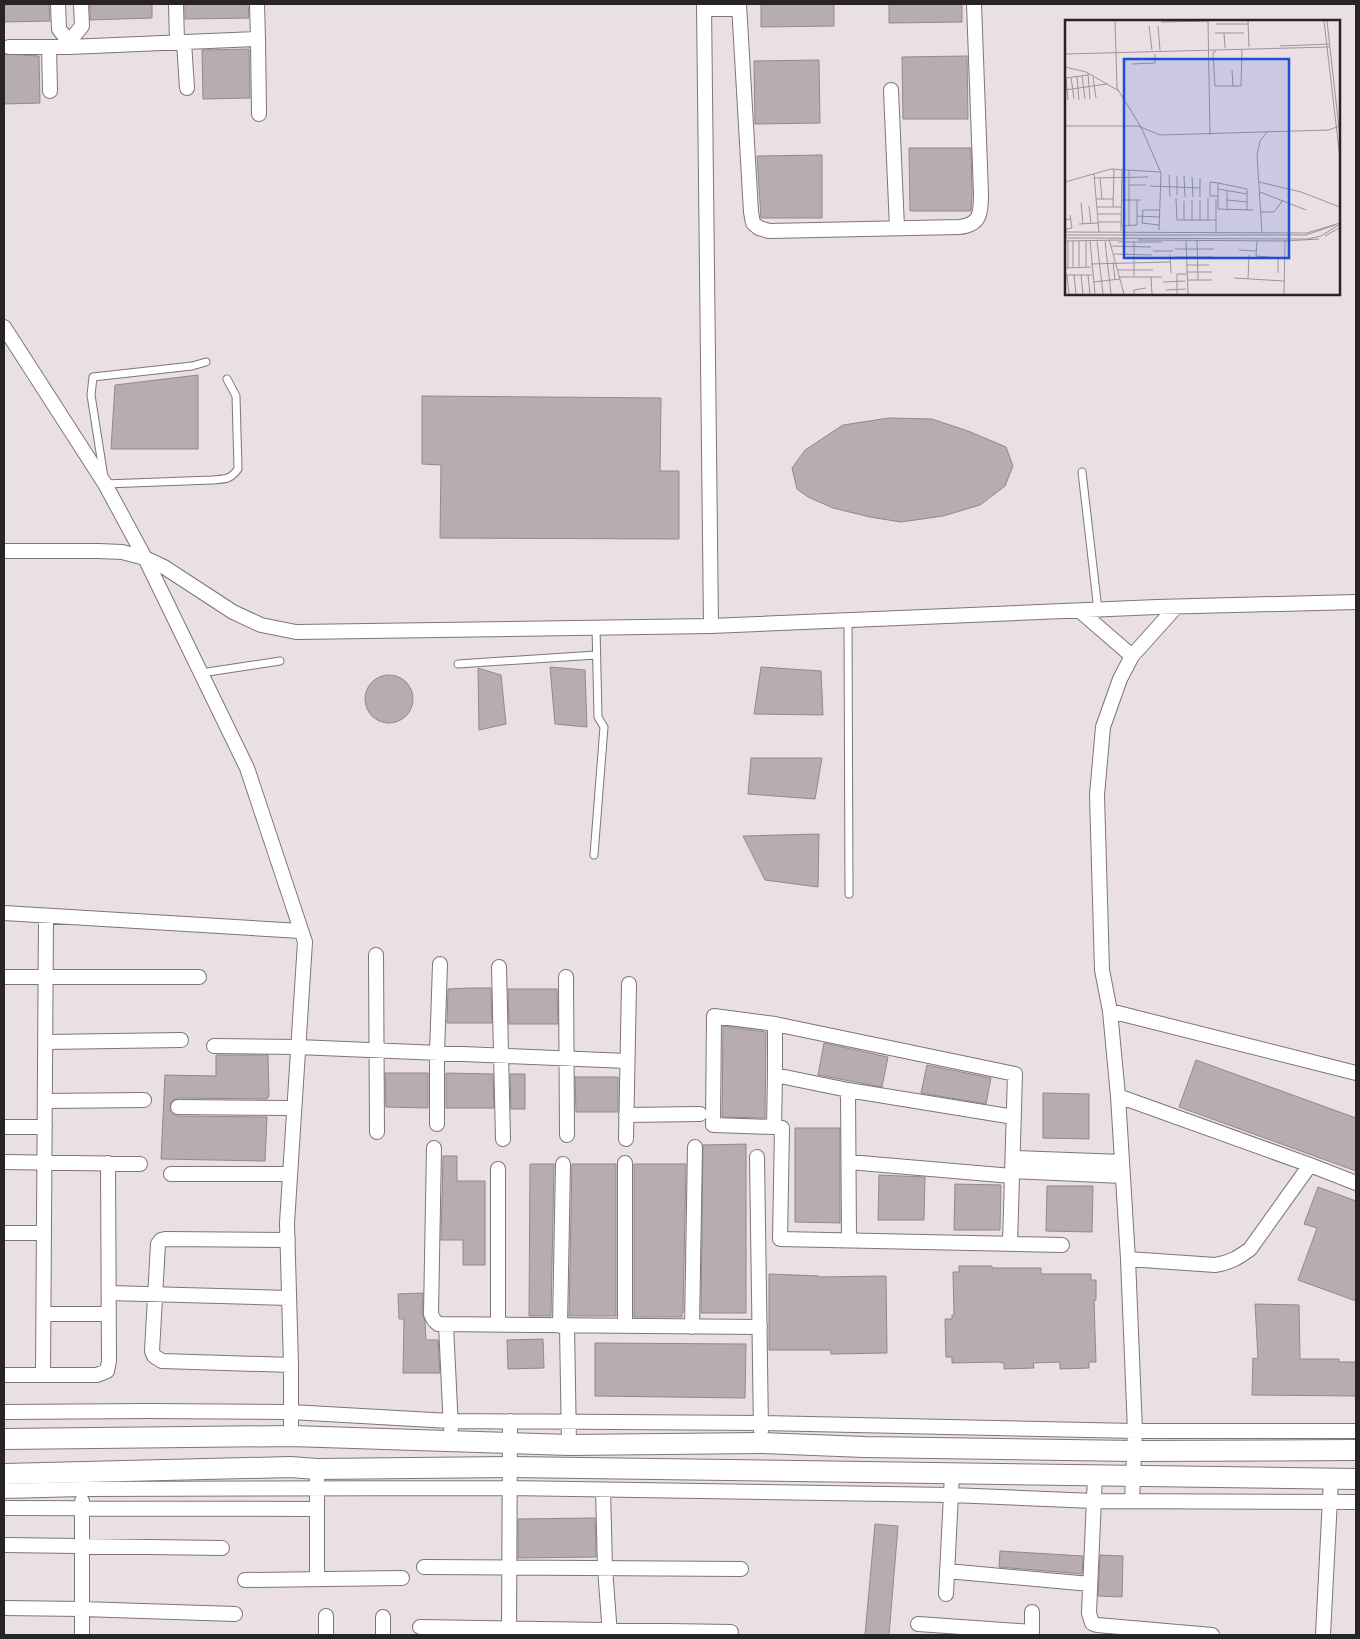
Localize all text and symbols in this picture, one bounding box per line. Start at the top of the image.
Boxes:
inset map [1065,20,1340,295]

